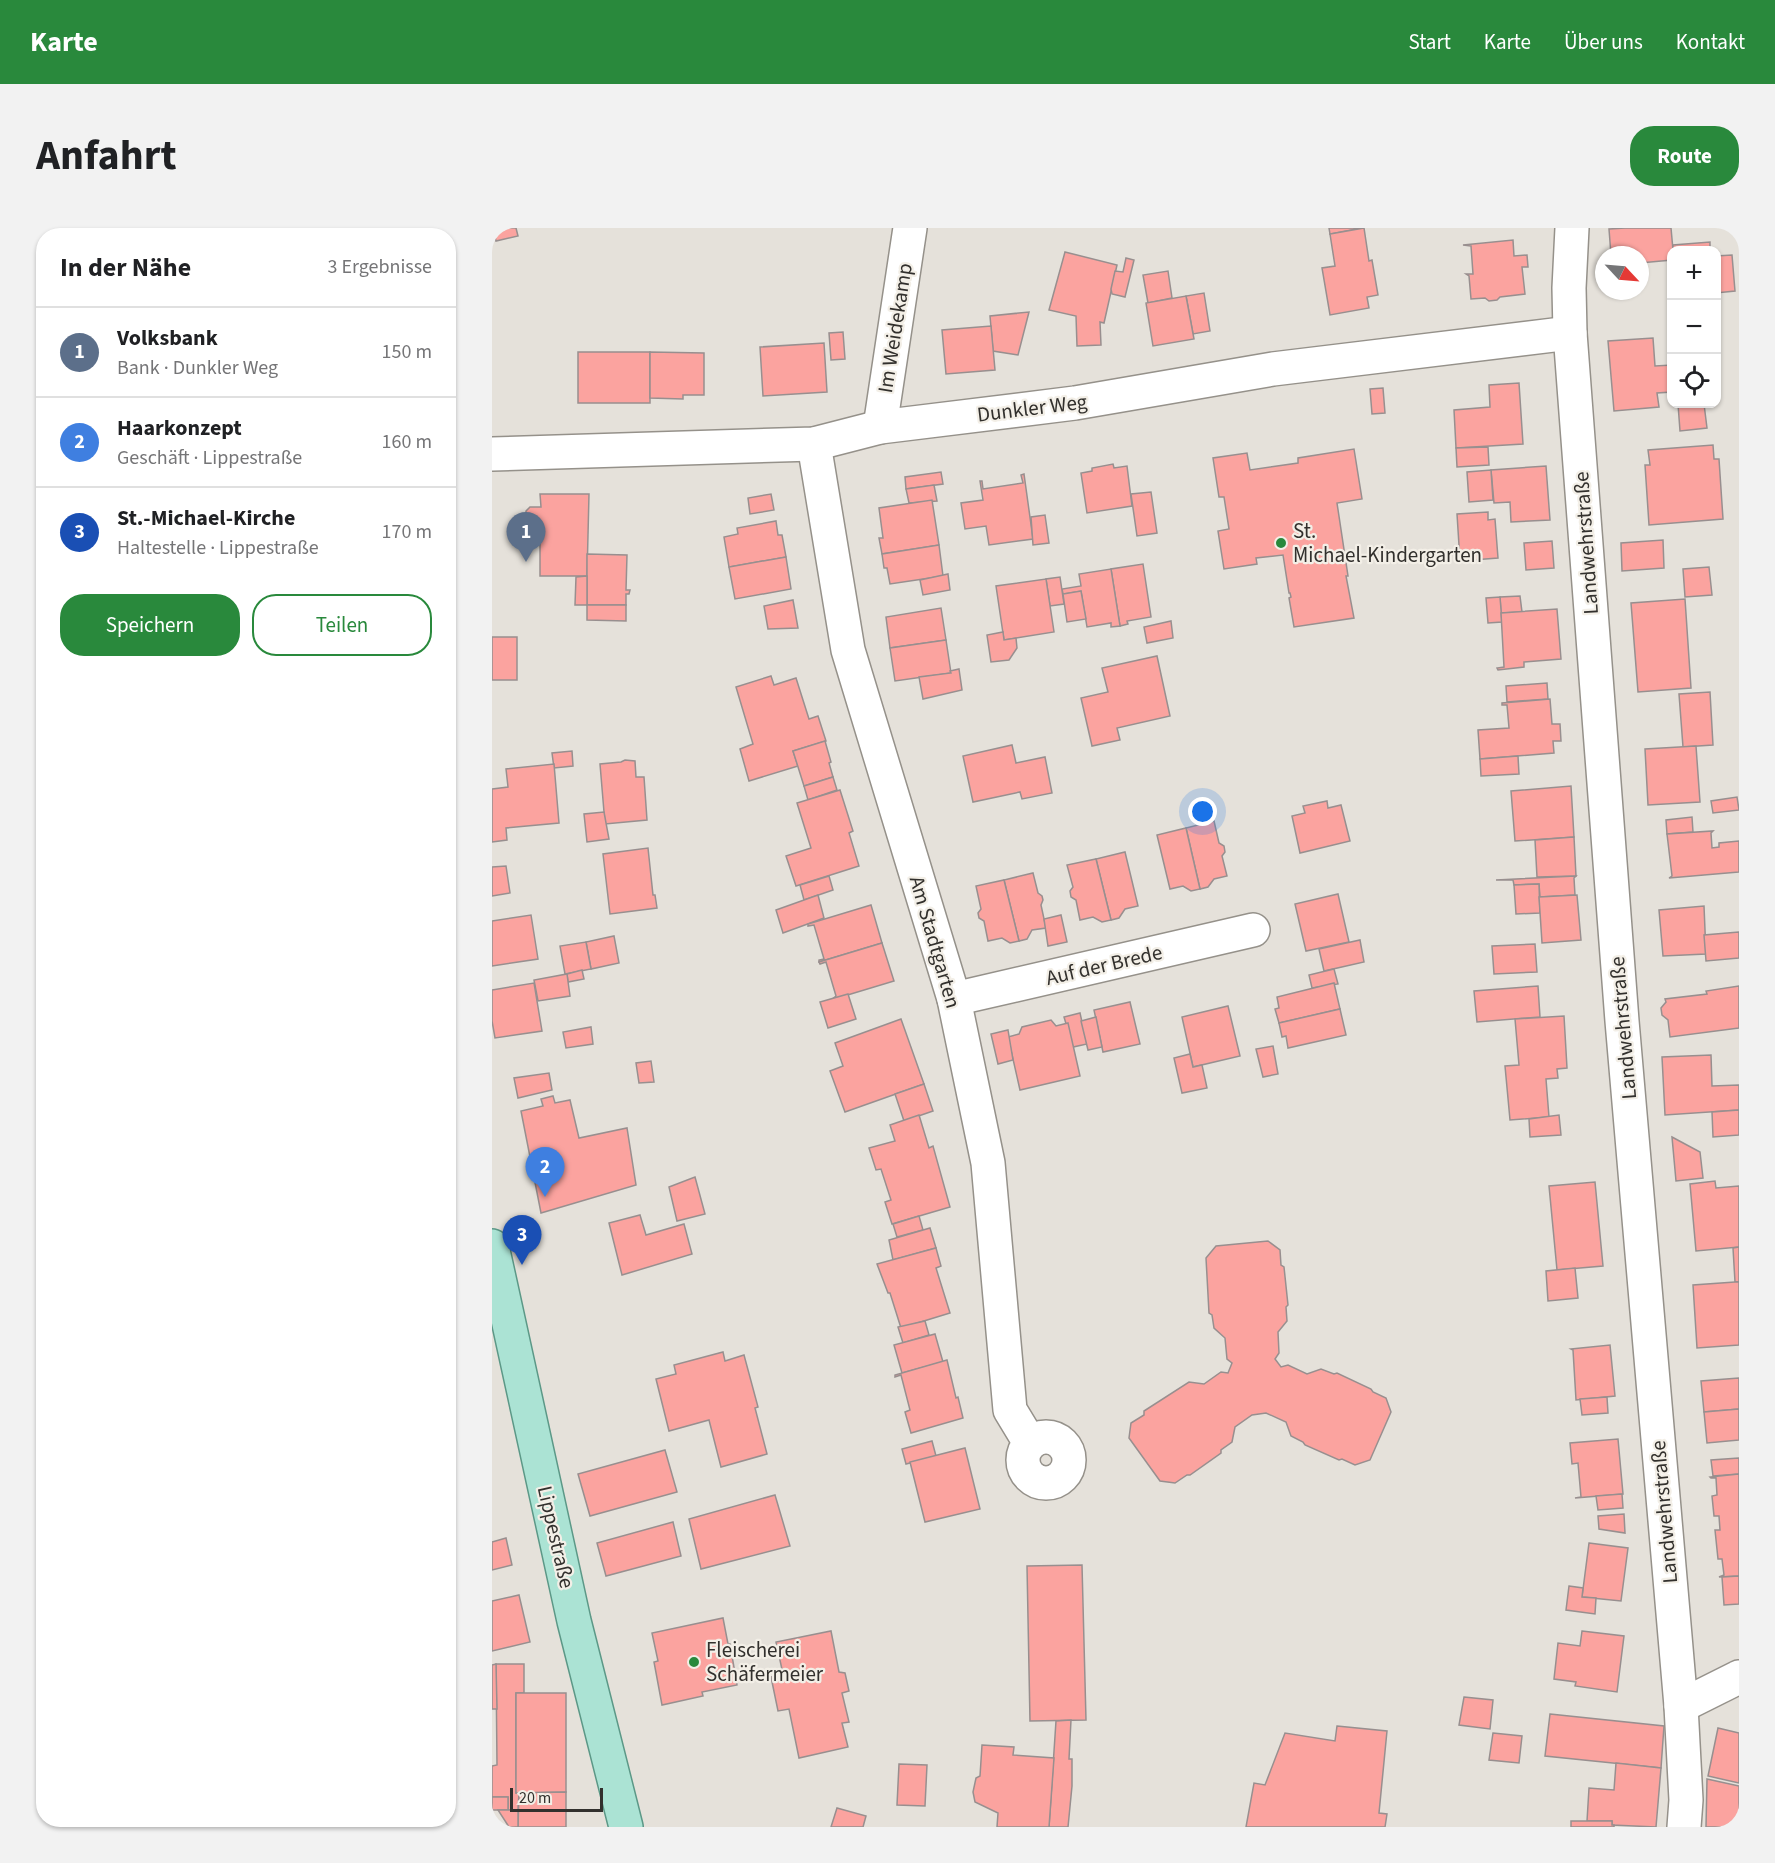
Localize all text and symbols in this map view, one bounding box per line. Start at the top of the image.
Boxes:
text: Karte [30,22,98,62]
text: Start [1408,27,1451,57]
text: Karte [1484,27,1531,57]
text: Über uns [1564,27,1643,57]
text: Kontakt [1676,27,1745,57]
text: Anfahrt [36,126,177,186]
button: Route [1630,126,1739,186]
north arrow [1595,246,1649,300]
map controls [1667,246,1721,408]
button: + [1667,246,1721,300]
text: In der Nähe [60,249,191,286]
text: 3 Ergebnisse [327,253,432,281]
street label: Im Weidekamp [870,261,920,395]
button: − [1667,300,1721,354]
text: Volksbank [117,322,218,354]
text: 1 [74,338,85,366]
text: 150 m [382,338,432,366]
text: Bank · Dunkler Weg [117,354,278,382]
button: locate [1667,354,1721,408]
street label: Dunkler Weg [975,386,1089,430]
text: Haarkonzept [117,412,242,444]
text: 2 [74,428,85,456]
text: 160 m [382,428,432,456]
text: Geschäft · Lippestraße [117,444,302,472]
street label: Landwehrstraße [1566,470,1606,616]
text: St.-Michael-Kirche [117,502,295,534]
pin: 1 [507,512,546,562]
place label: St. Michael-Kindergarten [1293,516,1482,570]
text: 3 [74,518,85,546]
text: 170 m [382,518,432,546]
text: Haltestelle · Lippestraße [117,534,319,562]
marker: St. Michael-Kindergarten [1274,536,1288,550]
button: Speichern [60,594,240,656]
button: Teilen [252,594,432,656]
your location [1188,797,1217,826]
street label: Am Stadtgarten [902,872,968,1012]
street label: Auf der Brede [1043,937,1165,993]
street label: Landwehrstraße [1602,955,1644,1101]
pin: 2 [526,1148,564,1197]
pin: 3 [502,1216,542,1265]
street label: Landwehrstraße [1643,1439,1685,1585]
street label: Lippestraße [530,1483,582,1591]
place label: Fleischerei Schäfermeier [706,1635,824,1689]
marker: Fleischerei Schäfermeier [687,1655,701,1669]
scale bar [510,1785,603,1812]
text: 20 m [519,1787,551,1809]

